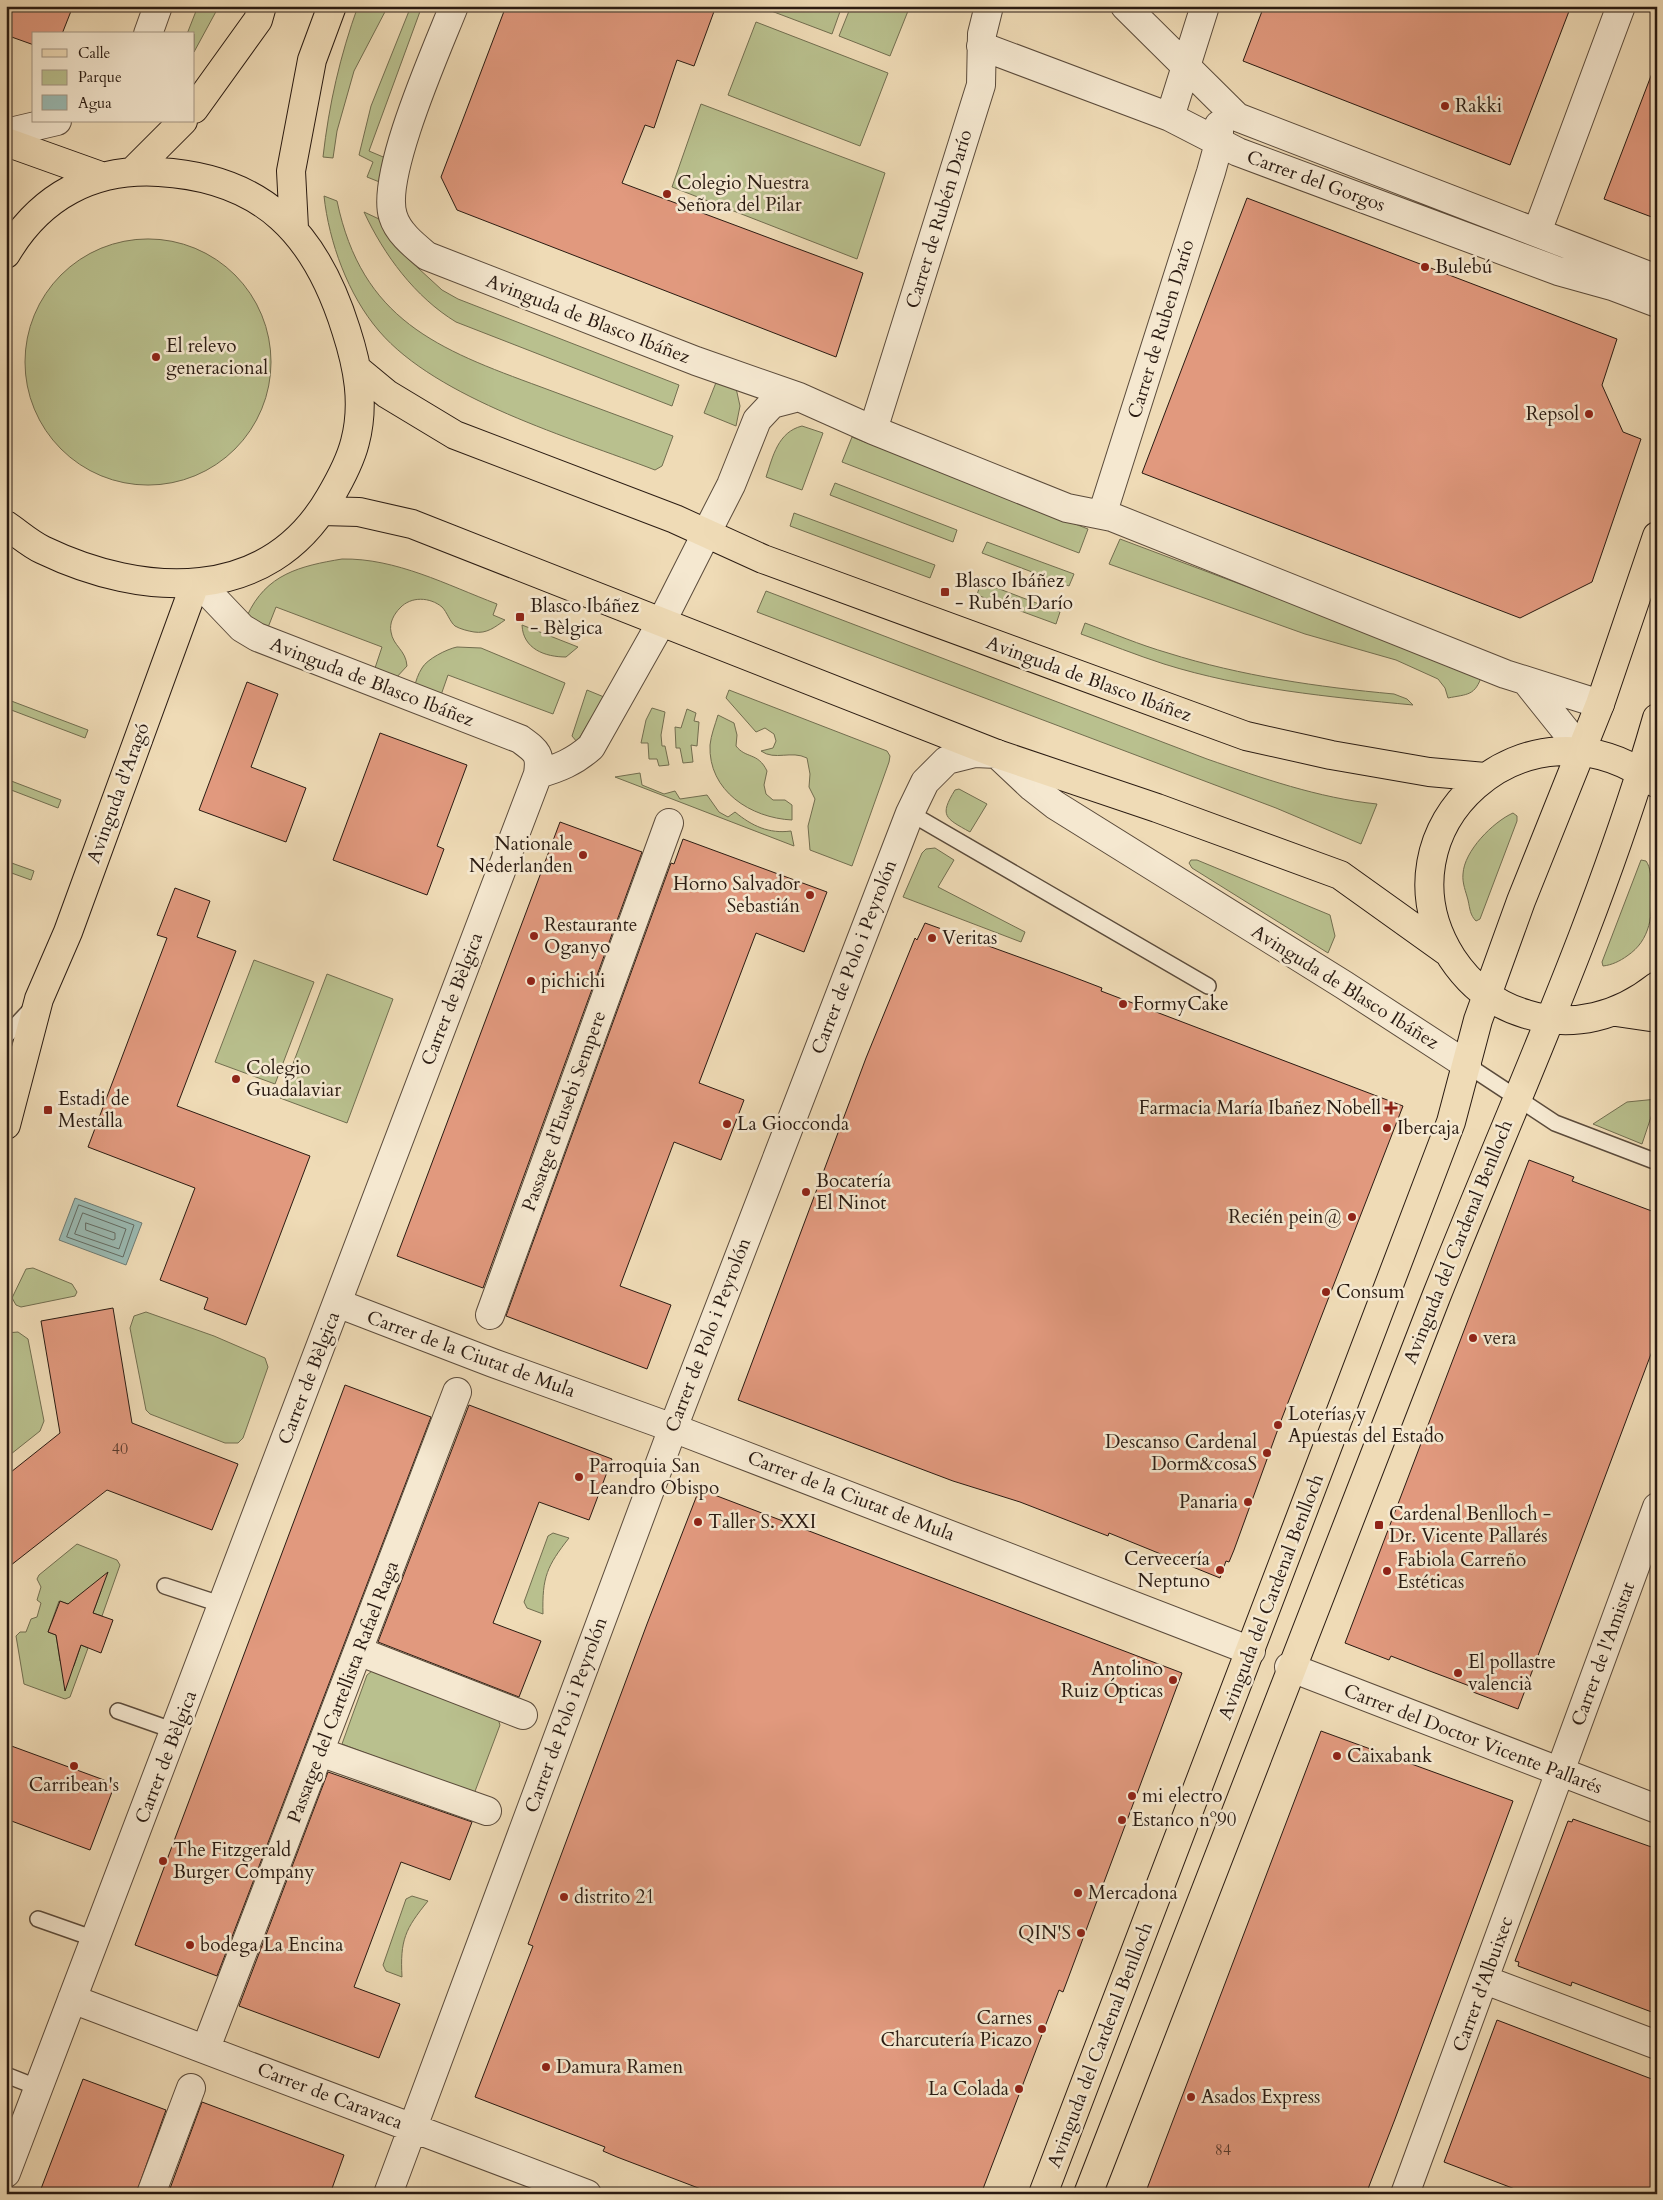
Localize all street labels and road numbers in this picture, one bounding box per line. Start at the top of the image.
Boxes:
street label: Carrer de Rubén Darío [899,126,979,312]
street label: Carrer del Gorgos [1243,144,1389,218]
street label: Carrer de Ruben Darío [1121,236,1201,422]
street label: Avinguda de Blasco Ibáñez [482,268,694,370]
street label: Avinguda de Blasco Ibáñez [983,630,1196,728]
street label: Avinguda de Blasco Ibáñez [266,631,478,733]
street label: Avinguda d'Aragó [81,719,155,867]
street label: Carrer de Polo i Peyrolón [805,856,903,1058]
street label: Avinguda de Blasco Ibáñez [1246,919,1444,1056]
street label: Carrer de Bèlgica [415,929,489,1069]
street label: Passatge d'Eusebi Sempere [516,1007,612,1215]
street label: Avinguda del Cardenal Benlloch [1397,1116,1519,1368]
street label: Carrer de Polo i Peyrolón [659,1234,757,1436]
street label: Carrer de la Ciutat de Mula [363,1304,579,1404]
street label: Carrer de Bèlgica [272,1308,346,1448]
street label: Carrer de la Ciutat de Mula [744,1444,958,1548]
street label: Avinguda del Cardenal Benlloch [1212,1470,1330,1724]
street label: Passatge del Cartellista Rafael Raga [281,1557,405,1827]
street label: Carrer de l'Amistat [1565,1578,1641,1730]
street label: Carrer de Polo i Peyrolón [519,1613,614,1816]
street label: Carrer del Doctor Vicente Pallarés [1340,1678,1606,1800]
street label: Carrer de Bèlgica [129,1687,203,1827]
street label: Carrer d'Albuixec [1446,1912,1520,2056]
street label: Avinguda del Cardenal Benlloch [1041,1918,1159,2172]
street label: Carrer de Caravaca [254,2056,406,2136]

